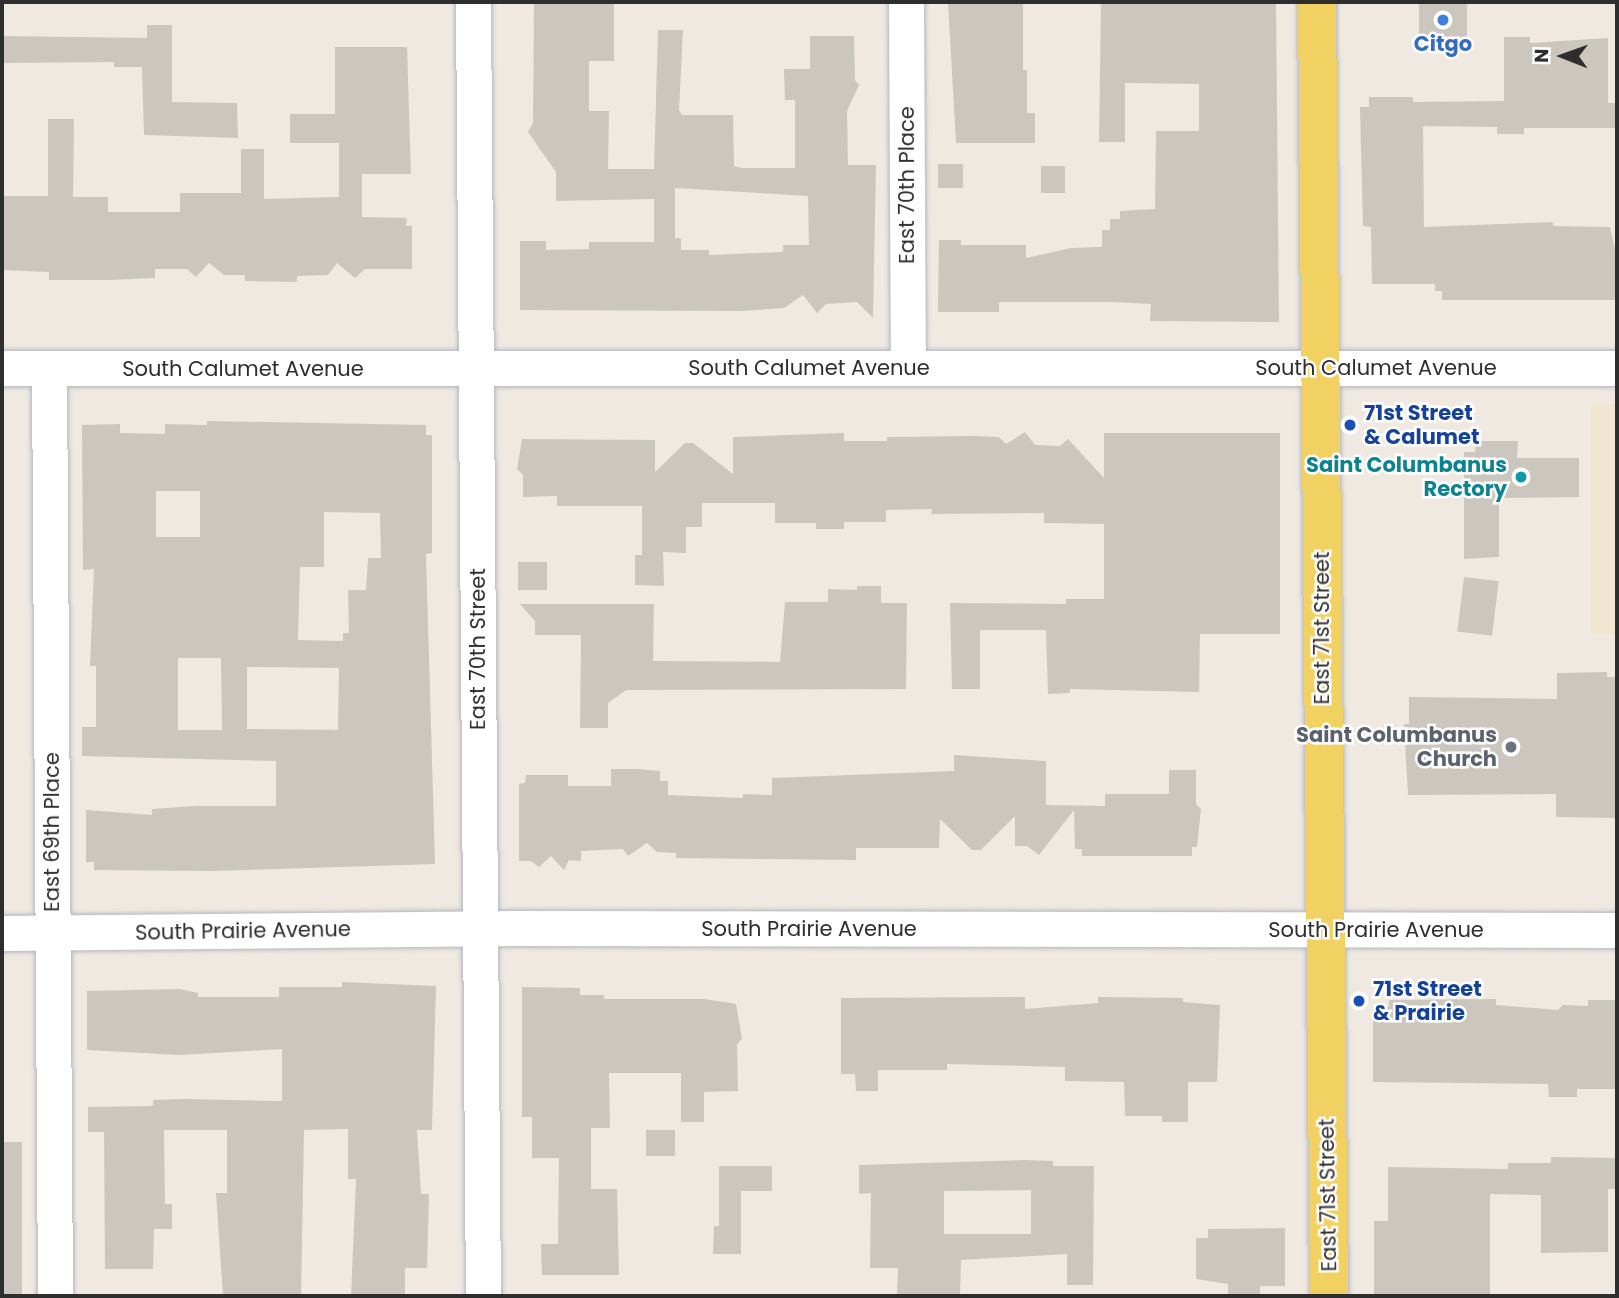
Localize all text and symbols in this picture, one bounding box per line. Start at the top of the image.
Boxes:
marker: Citgo [1435,12,1451,28]
north arrow [1528,21,1598,91]
place label: Citgo [1414,31,1472,57]
text: N [1528,48,1555,63]
street label: East 70th Place [894,106,920,264]
street label: South Calumet Avenue [688,355,930,381]
street label: South Calumet Avenue [1255,355,1497,381]
street label: South Calumet Avenue [122,356,364,382]
place label: 71st Street & Calumet [1364,400,1480,450]
marker: 71st Street & Calumet [1342,417,1358,433]
place label: Saint Columbanus Rectory [1306,452,1507,502]
marker: Saint Columbanus Rectory [1513,469,1529,485]
street label: East 71st Street [1309,551,1335,705]
street label: East 70th Street [465,568,491,730]
place label: Saint Columbanus Church [1296,722,1497,772]
marker: Saint Columbanus Church [1503,739,1519,755]
street label: East 69th Place [39,752,65,912]
street label: South Prairie Avenue [701,916,917,942]
street label: South Prairie Avenue [135,917,351,945]
street label: South Prairie Avenue [1268,917,1484,943]
place label: 71st Street & Prairie [1373,976,1482,1026]
marker: 71st Street & Prairie [1351,993,1367,1009]
street label: East 71st Street [1314,1118,1342,1272]

